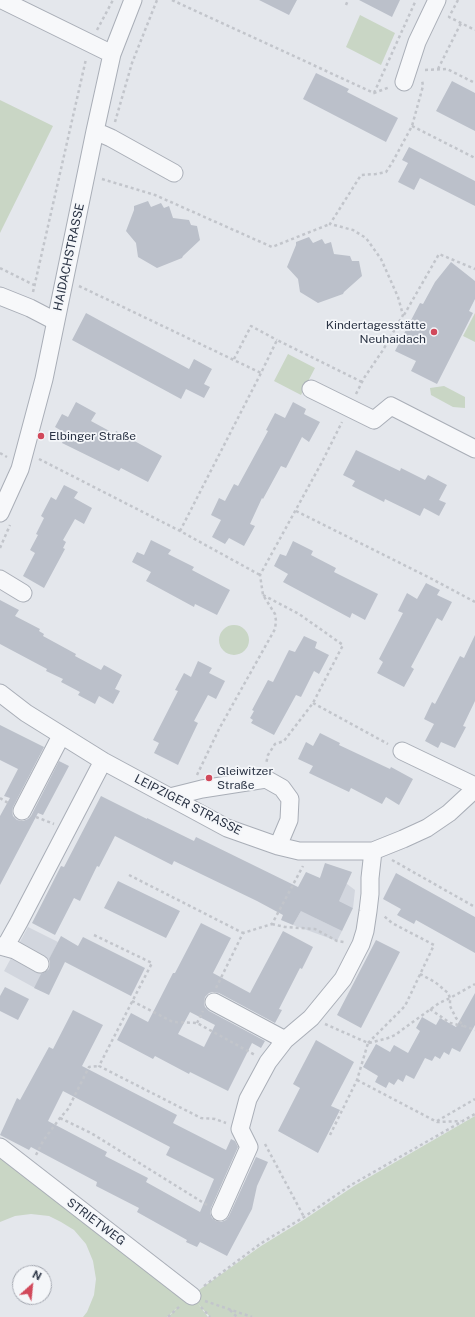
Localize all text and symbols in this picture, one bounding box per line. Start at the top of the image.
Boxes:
street label: HAIDACHSTRASSE [51,202,87,312]
place label: Kindertagesstätte Neuhaidach [326,318,426,346]
marker: Kindertagesstätte Neuhaidach [429,327,439,337]
place label: Elbinger Straße [49,429,136,443]
marker: Elbinger Straße [36,431,46,441]
place label: Gleiwitzer Straße [217,764,273,792]
street label: LEIPZIGER STRASSE [132,772,244,838]
marker: Gleiwitzer Straße [204,773,214,783]
street label: STRIETWEG [64,1195,128,1249]
north arrow [12,1265,52,1305]
text: N [30,1268,44,1282]

